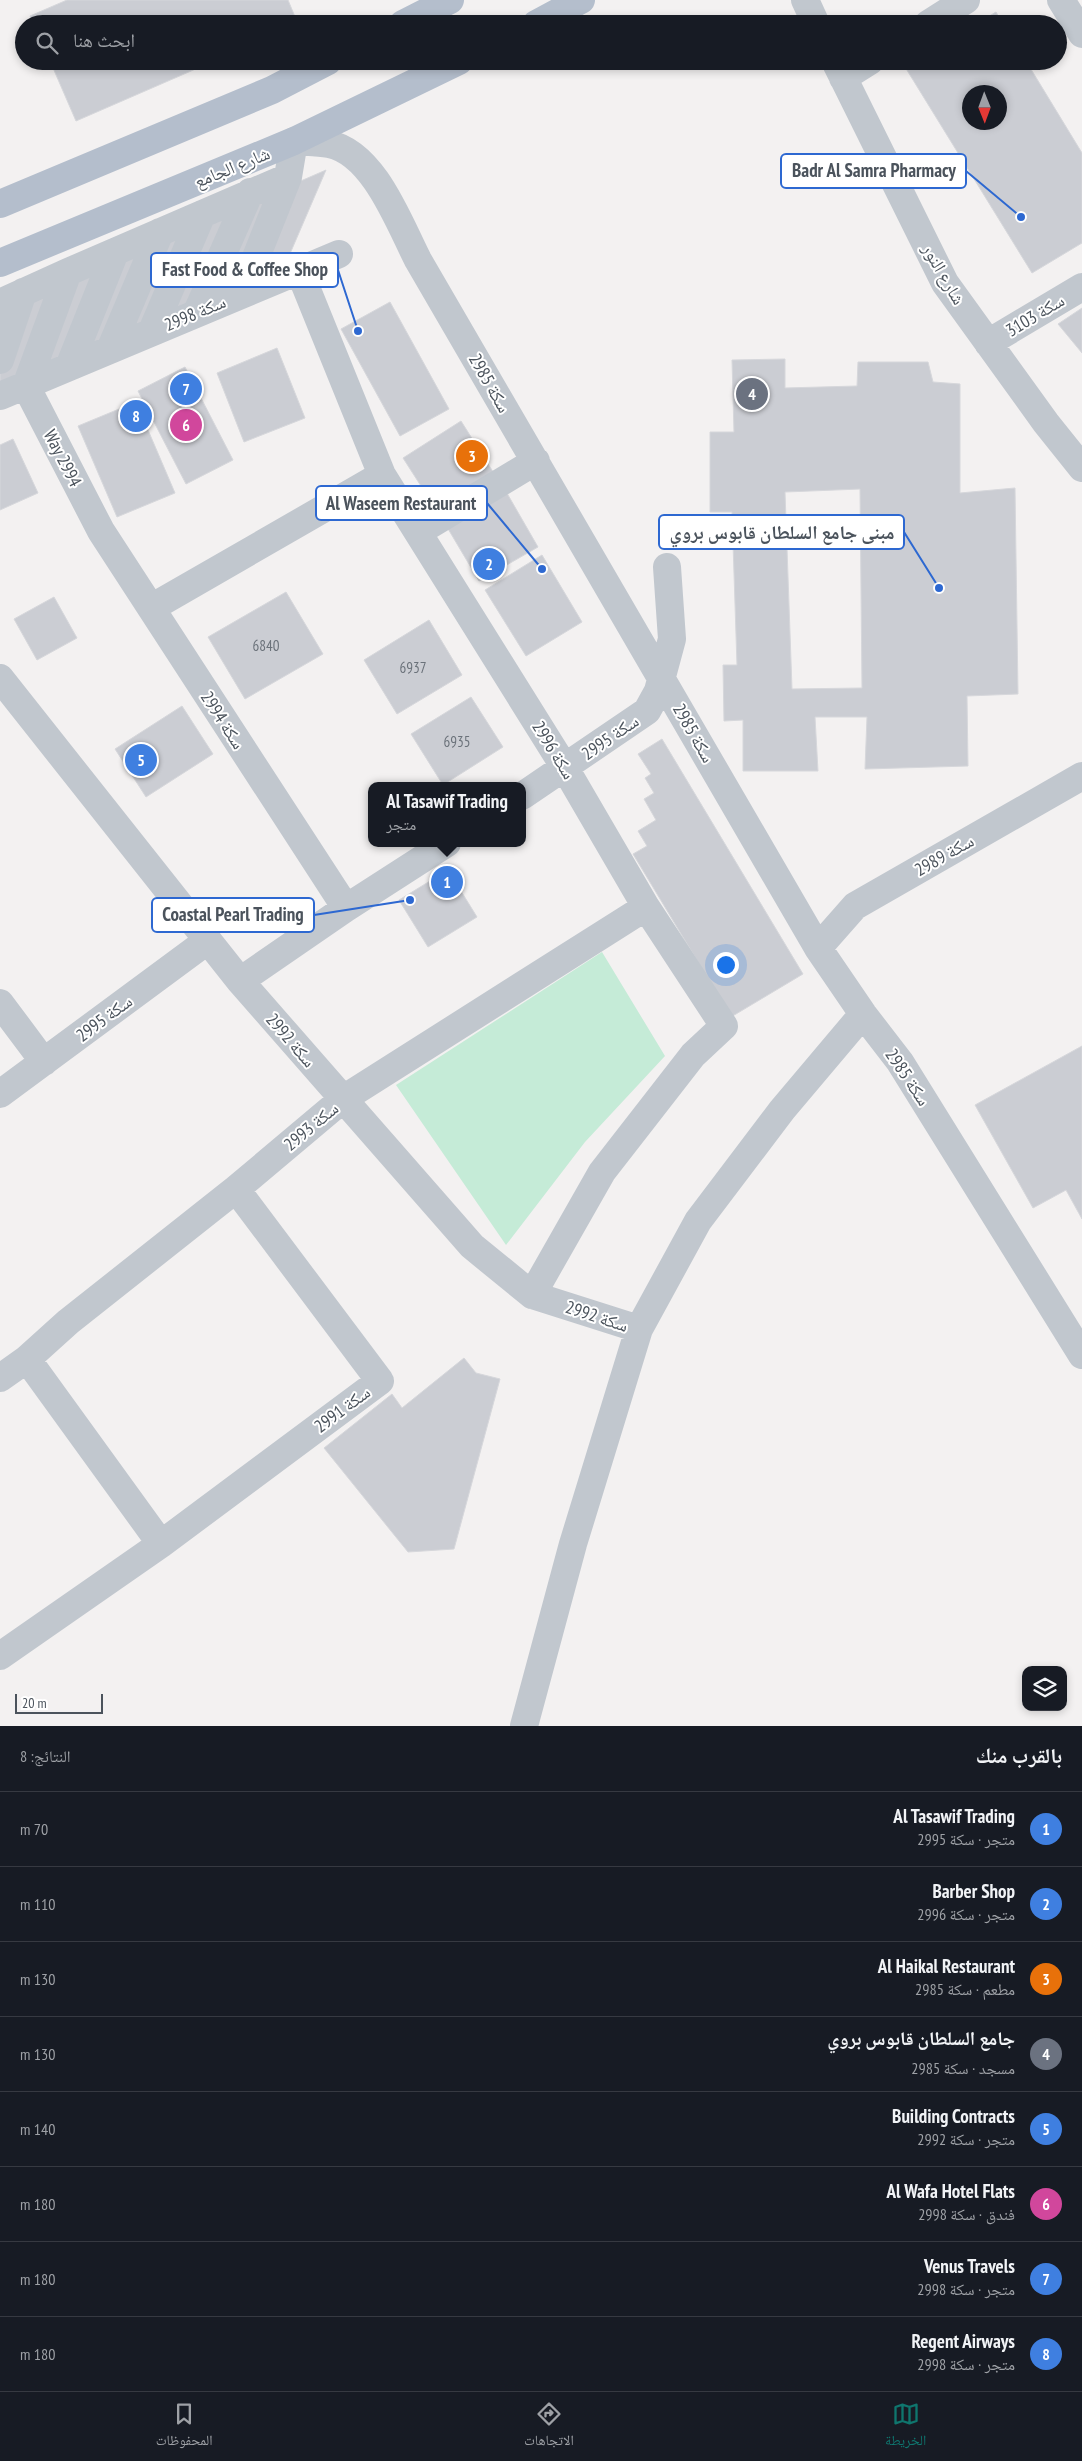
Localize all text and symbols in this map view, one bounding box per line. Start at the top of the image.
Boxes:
search box [15,15,1067,70]
text: ابحث هنا [73,28,135,52]
icon: search [33,29,61,57]
north arrow [962,85,1007,130]
street label: شارع الجامع [191,141,274,193]
callout: Badr Al Samra Pharmacy [781,154,966,188]
text: Badr Al Samra Pharmacy [792,158,956,182]
street label: شارع النور [917,238,971,309]
callout: Fast Food & Coffee Shop [151,253,338,287]
text: Fast Food & Coffee Shop [162,257,329,281]
street label: سكة 3103 [1001,289,1069,341]
street label: سكة 2998 [161,290,229,336]
street label: سكة 2985 [464,349,516,417]
pin: 7 [170,370,202,408]
pin: 4 [736,375,768,413]
pin: 8 [120,397,152,435]
pin: 6 [170,406,202,444]
street label: Way 2994 [39,426,87,490]
pin: 3 [456,437,488,475]
callout: Al Waseem Restaurant [316,486,487,520]
text: Al Waseem Restaurant [325,491,477,515]
callout: مبنى جامع السلطان قابوس بروي [659,515,904,549]
text: مبنى جامع السلطان قابوس بروي [670,520,894,548]
pin: 2 [473,545,505,583]
house number: 6840 [252,636,280,655]
house number: 6937 [399,658,427,677]
street label: سكة 2994 [196,687,250,753]
street label: سكة 2985 [668,699,720,767]
street label: سكة 2995 [577,709,643,765]
street label: سكة 2996 [527,717,581,783]
house number: 6935 [443,732,471,751]
pin: 5 [125,741,157,779]
popup [368,782,526,847]
text: Al Tasawif Trading [386,789,508,813]
text: متجر [386,814,416,834]
street label: سكة 2989 [910,829,978,881]
pin: 1 [431,863,463,901]
callout: Coastal Pearl Trading [152,898,314,932]
text: Coastal Pearl Trading [162,902,304,926]
your location [713,952,739,978]
street label: سكة 2995 [71,989,137,1047]
street label: سكة 2992 [261,1008,321,1072]
street label: سكة 2985 [880,1044,936,1110]
street label: سكة 2993 [279,1096,343,1156]
street label: سكة 2992 [563,1295,631,1337]
street label: سكة 2991 [309,1380,375,1438]
map controls [1022,1666,1067,1711]
button: layers [1022,1666,1067,1711]
scale bar [15,1691,102,1714]
text: 20 m [22,1694,47,1712]
text: بالقرب منك [976,1742,1062,1769]
text: النتائج: 8 [20,1746,71,1766]
text: Al Tasawif Trading [893,1804,1015,1828]
text: 70 m [20,1819,48,1839]
text: 1 [1042,1819,1050,1839]
text: متجر · سكة 2995 [917,1829,1015,1849]
text: Barber Shop [932,1879,1015,1903]
text: 110 m [20,1894,55,1914]
text: 2 [1042,1894,1050,1914]
text: متجر · سكة 2996 [917,1904,1015,1924]
text: Al Haikal Restaurant [878,1954,1015,1978]
text: 130 m [20,1969,55,1989]
text: 3 [1042,1969,1050,1989]
text: مطعم · سكة 2985 [915,1979,1015,1999]
text: جامع السلطان قابوس بروي [827,2026,1015,2050]
text: 130 m [20,2044,55,2064]
text: 4 [1042,2044,1050,2064]
text: مسجد · سكة 2985 [911,2058,1015,2078]
text: Building Contracts [892,2104,1015,2128]
text: 140 m [20,2119,55,2139]
text: 5 [1042,2119,1050,2139]
text: متجر · سكة 2992 [917,2129,1015,2149]
text: Al Wafa Hotel Flats [887,2179,1015,2203]
text: 180 m [20,2194,55,2214]
text: 6 [1042,2194,1050,2214]
text: فندق · سكة 2998 [918,2204,1015,2224]
text: Venus Travels [924,2254,1015,2278]
text: 180 m [20,2269,55,2289]
text: 7 [1042,2269,1050,2289]
text: متجر · سكة 2998 [917,2279,1015,2299]
text: Regent Airways [911,2329,1015,2353]
text: 180 m [20,2344,55,2364]
text: 8 [1042,2344,1050,2364]
text: متجر · سكة 2998 [917,2354,1015,2374]
tab: المحفوظات [156,2400,213,2454]
tab: الاتجاهات [524,2400,574,2454]
tab: الخريطة [885,2400,926,2454]

